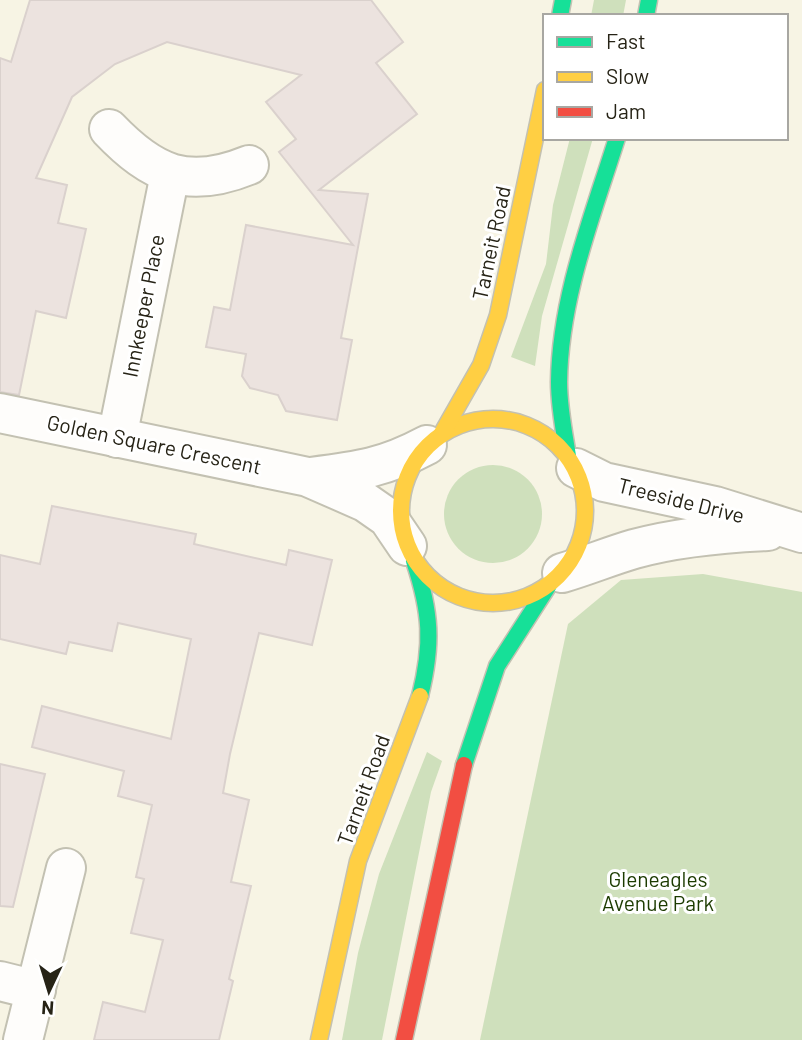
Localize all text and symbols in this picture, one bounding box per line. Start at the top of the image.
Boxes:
legend [543,14,788,140]
text: Fast [606,28,646,53]
text: Slow [606,63,649,88]
text: Jam [606,98,646,123]
street label: Tarneit Road [466,183,515,302]
street label: Innkeeper Place [116,232,169,379]
street label: Golden Square Crescent [45,409,264,478]
street label: Treeside Drive [615,472,747,527]
street label: Tarneit Road [331,731,394,848]
park label: Gleneagles Avenue Park [602,866,714,915]
north arrow [14,956,84,1026]
text: N [41,997,55,1020]

